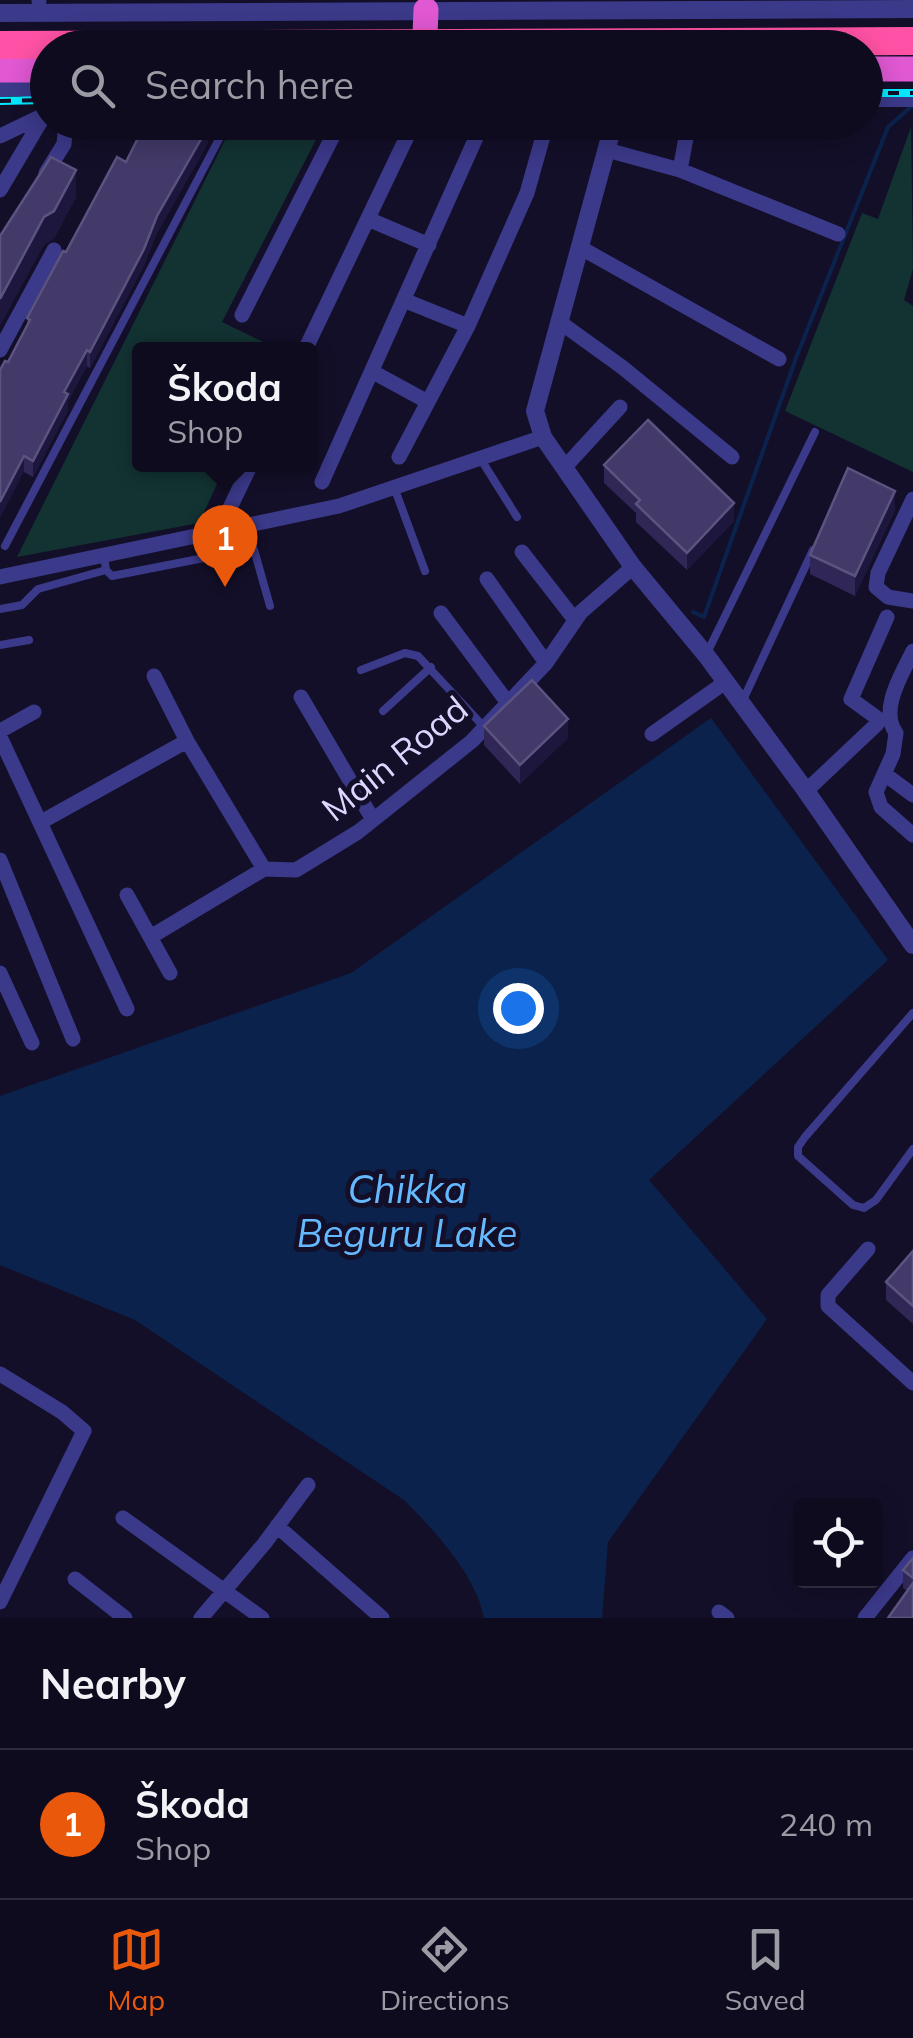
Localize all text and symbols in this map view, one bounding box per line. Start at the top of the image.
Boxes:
search box [30,30,883,140]
icon: search [65,58,120,113]
text: Search here [145,61,354,109]
popup [132,342,317,472]
text: Škoda [167,363,282,411]
text: Shop [167,411,243,451]
pin: 1 [192,504,258,587]
street label: Main Road [313,686,476,830]
your location [493,983,544,1034]
water label: Chikka Beguru Lake [297,1165,517,1257]
map controls [793,1498,883,1588]
button: locate [793,1498,883,1588]
text: Nearby [40,1657,186,1710]
text: Škoda [135,1780,250,1828]
text: 1 [63,1804,82,1844]
text: 240 m [779,1804,873,1844]
text: Shop [135,1828,211,1868]
tab: Map [108,1922,165,2017]
tab: Directions [380,1922,510,2017]
tab: Saved [725,1922,805,2017]

